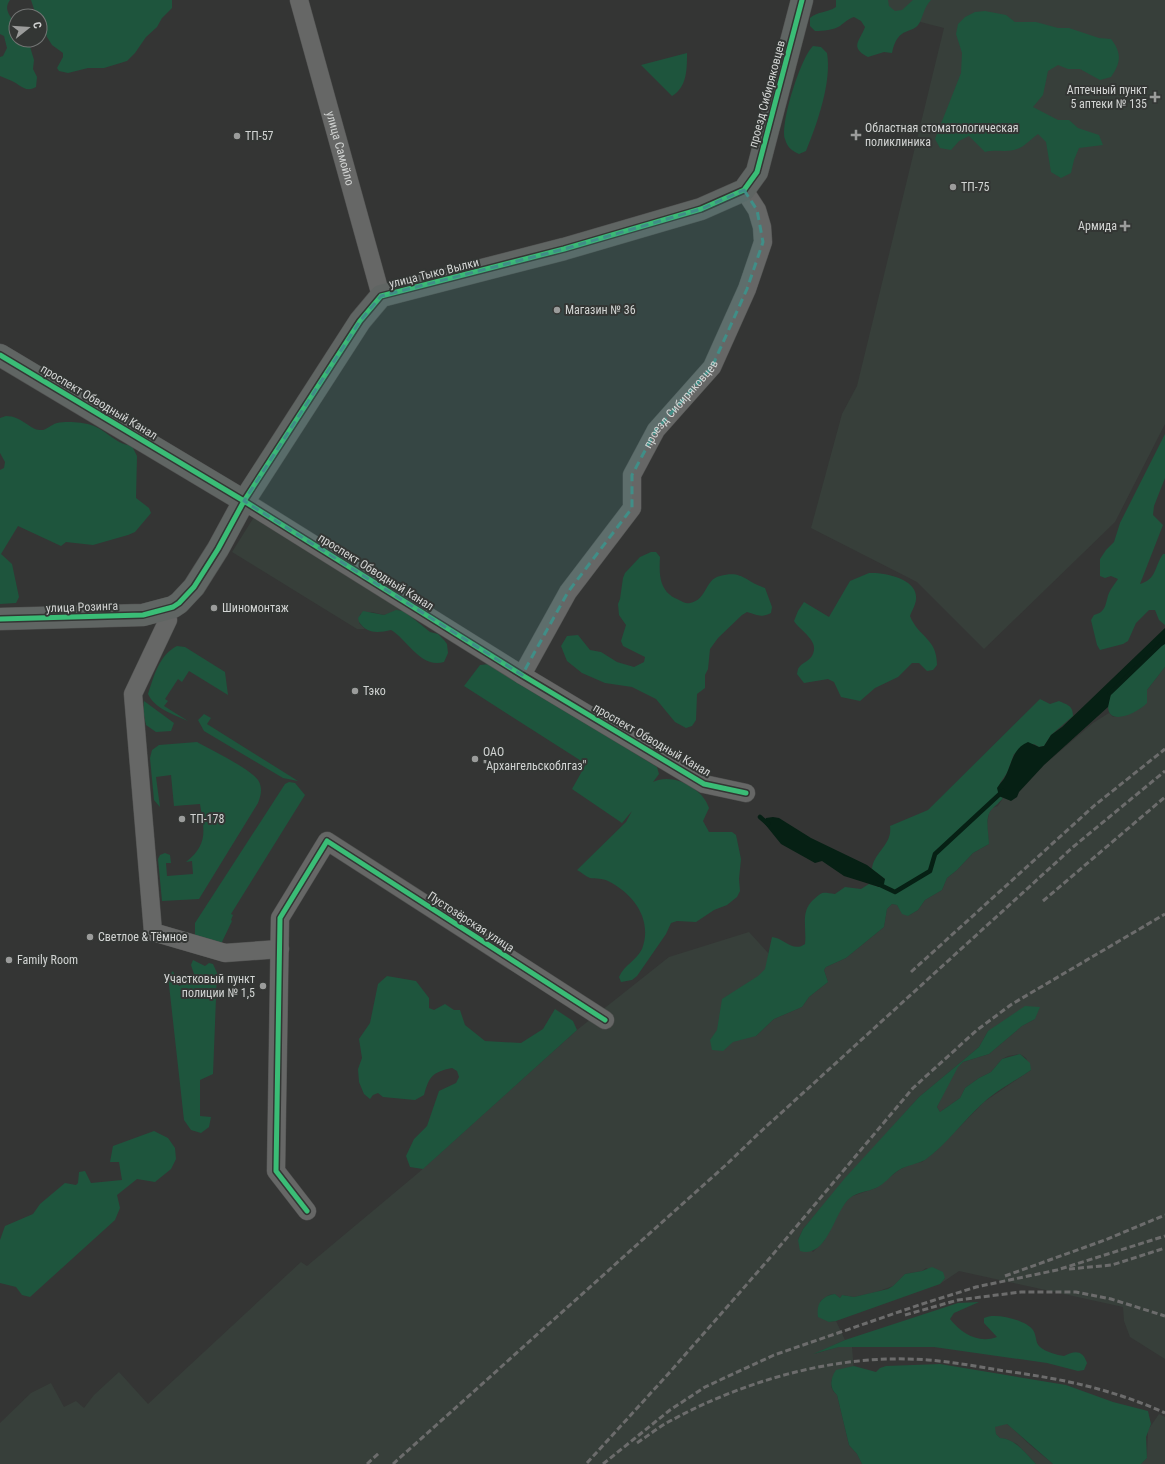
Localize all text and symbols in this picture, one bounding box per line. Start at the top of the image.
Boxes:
north arrow [8,8,48,48]
text: С [30,20,44,30]
street label: проезд Сибиряковцев [746,39,788,149]
place label: Аптечный пункт 5 аптеки № 135 [1067,83,1147,111]
marker: Аптечный пункт 5 аптеки № 135 [1150,92,1160,102]
street label: улица Самойло [323,110,357,187]
place label: Областная стоматологическая поликлиника [865,121,1019,149]
place label: ТП-57 [245,129,274,143]
marker: Областная стоматологическая поликлиника [850,129,862,141]
marker: ТП-57 [232,131,242,141]
place label: ТП-75 [961,180,990,194]
marker: ТП-75 [948,182,958,192]
place label: Армида [1078,219,1117,233]
marker: Армида [1120,221,1130,231]
street label: улица Тыко Вылки [388,255,480,291]
place label: Магазин № 36 [565,303,636,317]
marker: Магазин № 36 [552,305,562,315]
street label: проезд Сибиряковцев [641,358,721,451]
street label: проспект Обводный Канал [38,362,160,442]
street label: проспект Обводный Канал [316,531,436,613]
street label: улица Розинга [46,599,119,615]
place label: Шиномонтаж [222,601,289,615]
marker: Шиномонтаж [209,603,219,613]
place label: Тэко [363,684,386,698]
marker: Тэко [350,686,360,696]
street label: проспект Обводный Канал [591,701,713,779]
place label: ОАО "Архангельскоблгаз" [483,745,586,773]
marker: ОАО "Архангельскоблгаз" [470,754,480,764]
place label: ТП-178 [190,812,225,826]
marker: ТП-178 [177,814,187,824]
street label: Пустозёрская улица [425,889,517,955]
place label: Светлое & Тёмное [98,930,188,944]
marker: Светлое & Тёмное [85,932,95,942]
place label: Family Room [17,953,78,967]
marker: Family Room [4,955,14,965]
place label: Участковый пункт полиции № 1,5 [164,972,255,1000]
marker: Участковый пункт полиции № 1,5 [258,981,268,991]

